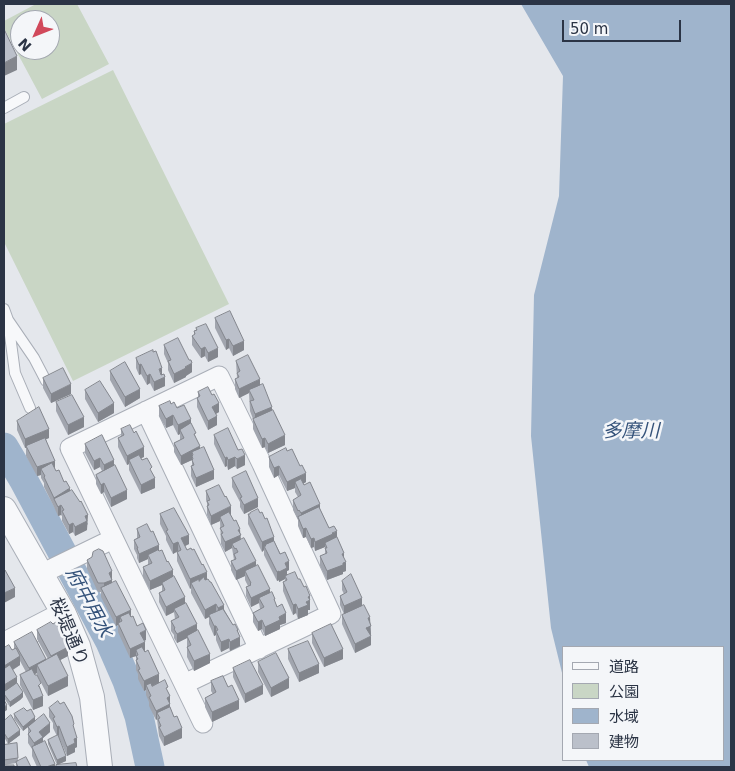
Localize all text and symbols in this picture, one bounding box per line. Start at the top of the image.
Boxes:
north arrow [10,10,60,60]
scale bar [565,10,684,42]
text: 50 m [570,20,608,38]
text: N [15,35,35,54]
water label: 多摩川 [603,421,659,443]
water label: 府中用水 [60,564,116,642]
street label: 桜堤通り [44,595,92,669]
legend [562,646,725,761]
text: 道路 [609,658,639,676]
text: 公園 [609,683,639,701]
text: 水域 [609,708,639,726]
text: 建物 [609,733,639,751]

